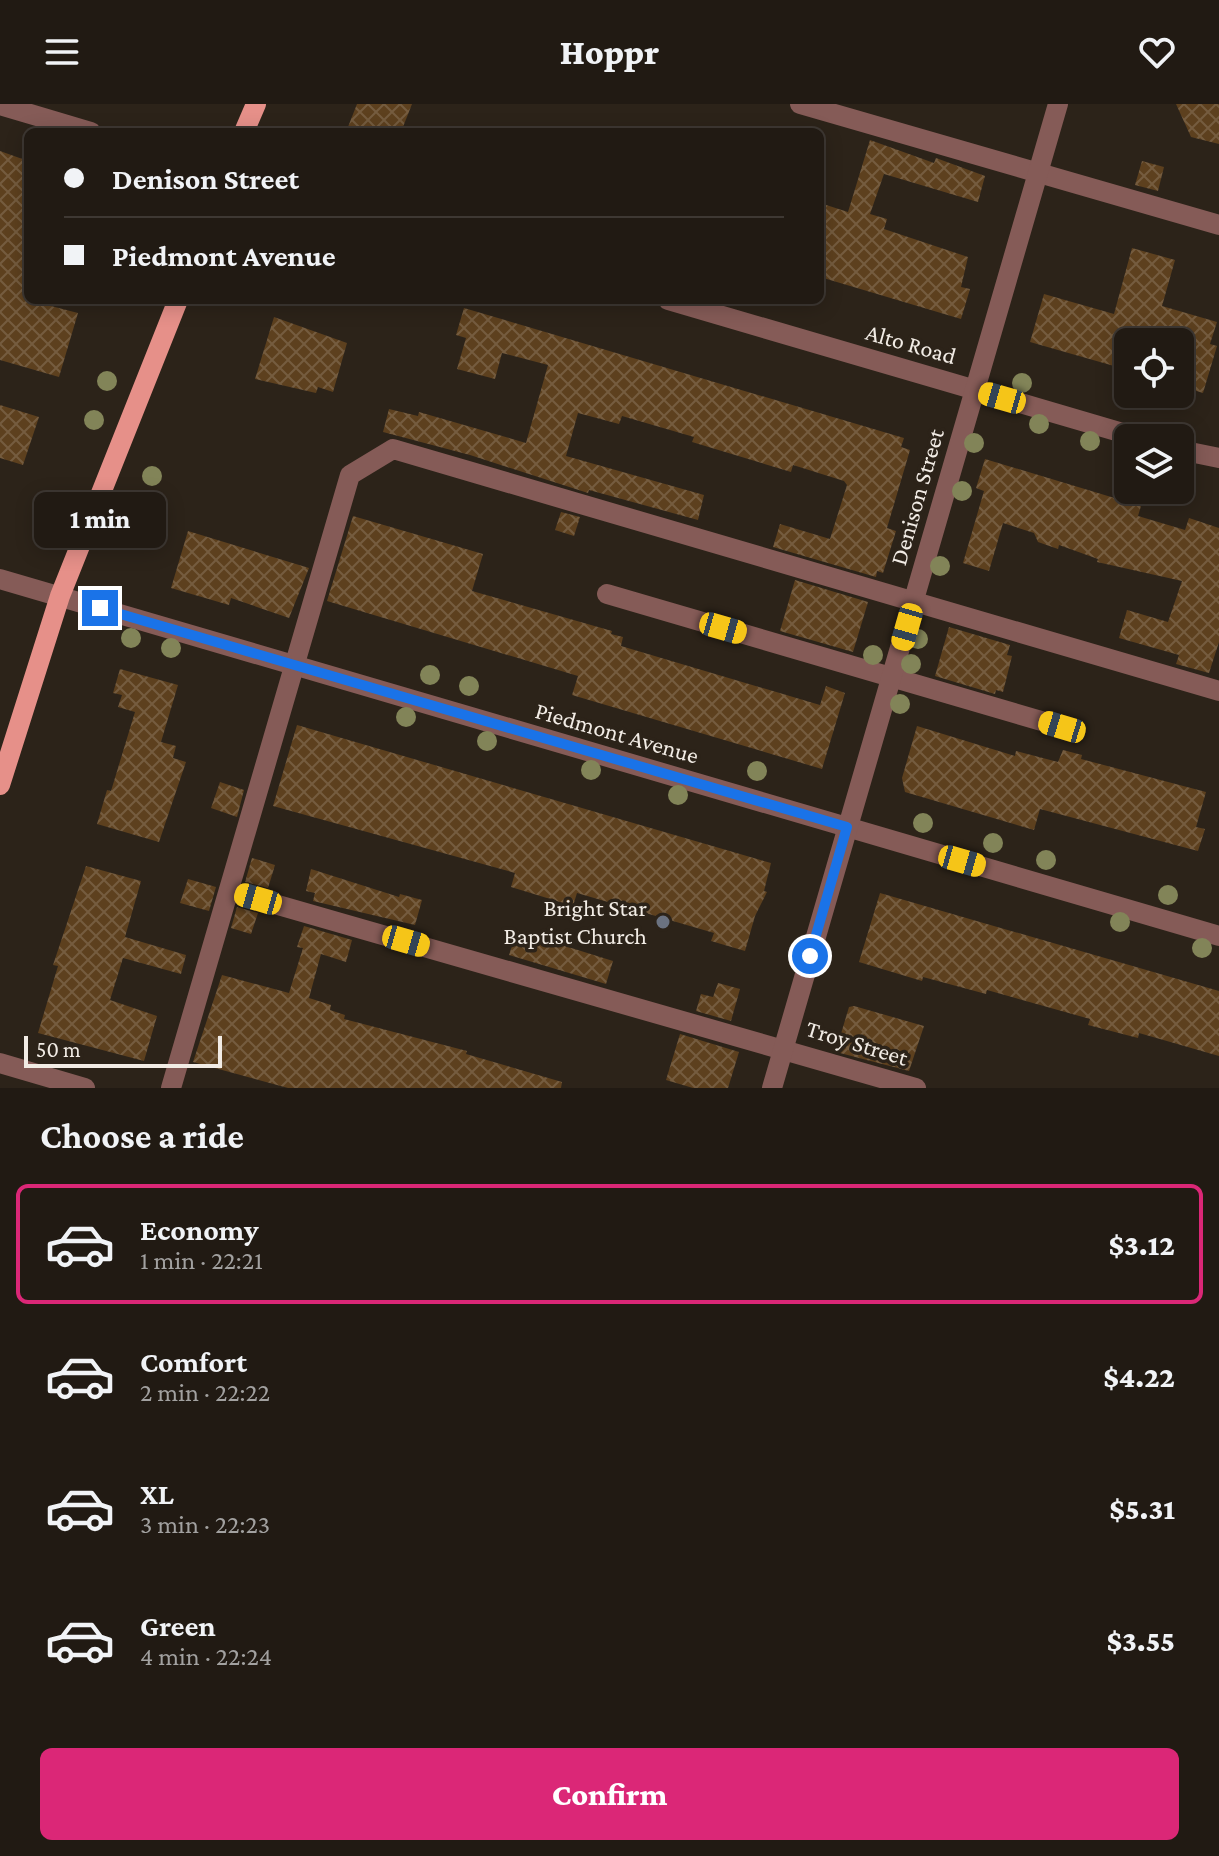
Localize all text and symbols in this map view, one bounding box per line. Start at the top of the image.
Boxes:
icon: menu [40,30,84,74]
icon: heart [1135,30,1179,74]
text: Hoppr [560,32,659,72]
text: Denison Street [112,162,299,195]
text: Piedmont Avenue [112,239,336,272]
street label: Alto Road [863,318,960,369]
map controls [1114,328,1194,504]
button: locate [1114,328,1194,408]
car [976,380,1028,416]
button: layers [1114,424,1194,504]
street label: Denison Street [884,425,949,568]
callout: 1 min [34,492,166,548]
text: 1 min [70,505,130,534]
route end [82,590,118,626]
car [889,601,925,653]
car [697,610,749,646]
street label: Piedmont Avenue [532,696,702,769]
car [1036,709,1088,745]
car [936,843,988,879]
car [232,881,284,917]
place label: Bright Star Baptist Church [504,894,647,949]
marker: Bright Star Baptist Church [654,913,672,931]
car [380,923,432,959]
route start [792,938,828,974]
street label: Troy Street [803,1014,912,1071]
scale bar [24,1032,222,1068]
text: 50 m [36,1037,81,1062]
text: Choose a ride [40,1116,244,1156]
icon: car [44,1208,116,1280]
text: Economy [140,1213,259,1246]
text: $3.12 [1108,1228,1175,1261]
text: 1 min · 22:21 [140,1246,263,1275]
icon: car [44,1340,116,1412]
text: Comfort [140,1345,247,1378]
text: $4.22 [1103,1360,1175,1393]
text: 2 min · 22:22 [140,1378,270,1407]
icon: car [44,1472,116,1544]
text: XL [140,1477,174,1510]
text: $5.31 [1109,1492,1175,1525]
text: 3 min · 22:23 [140,1510,270,1539]
icon: car [44,1604,116,1676]
text: Green [140,1609,216,1642]
text: $3.55 [1106,1624,1175,1657]
text: 4 min · 22:24 [140,1642,272,1671]
button: Confirm [40,1748,1179,1840]

